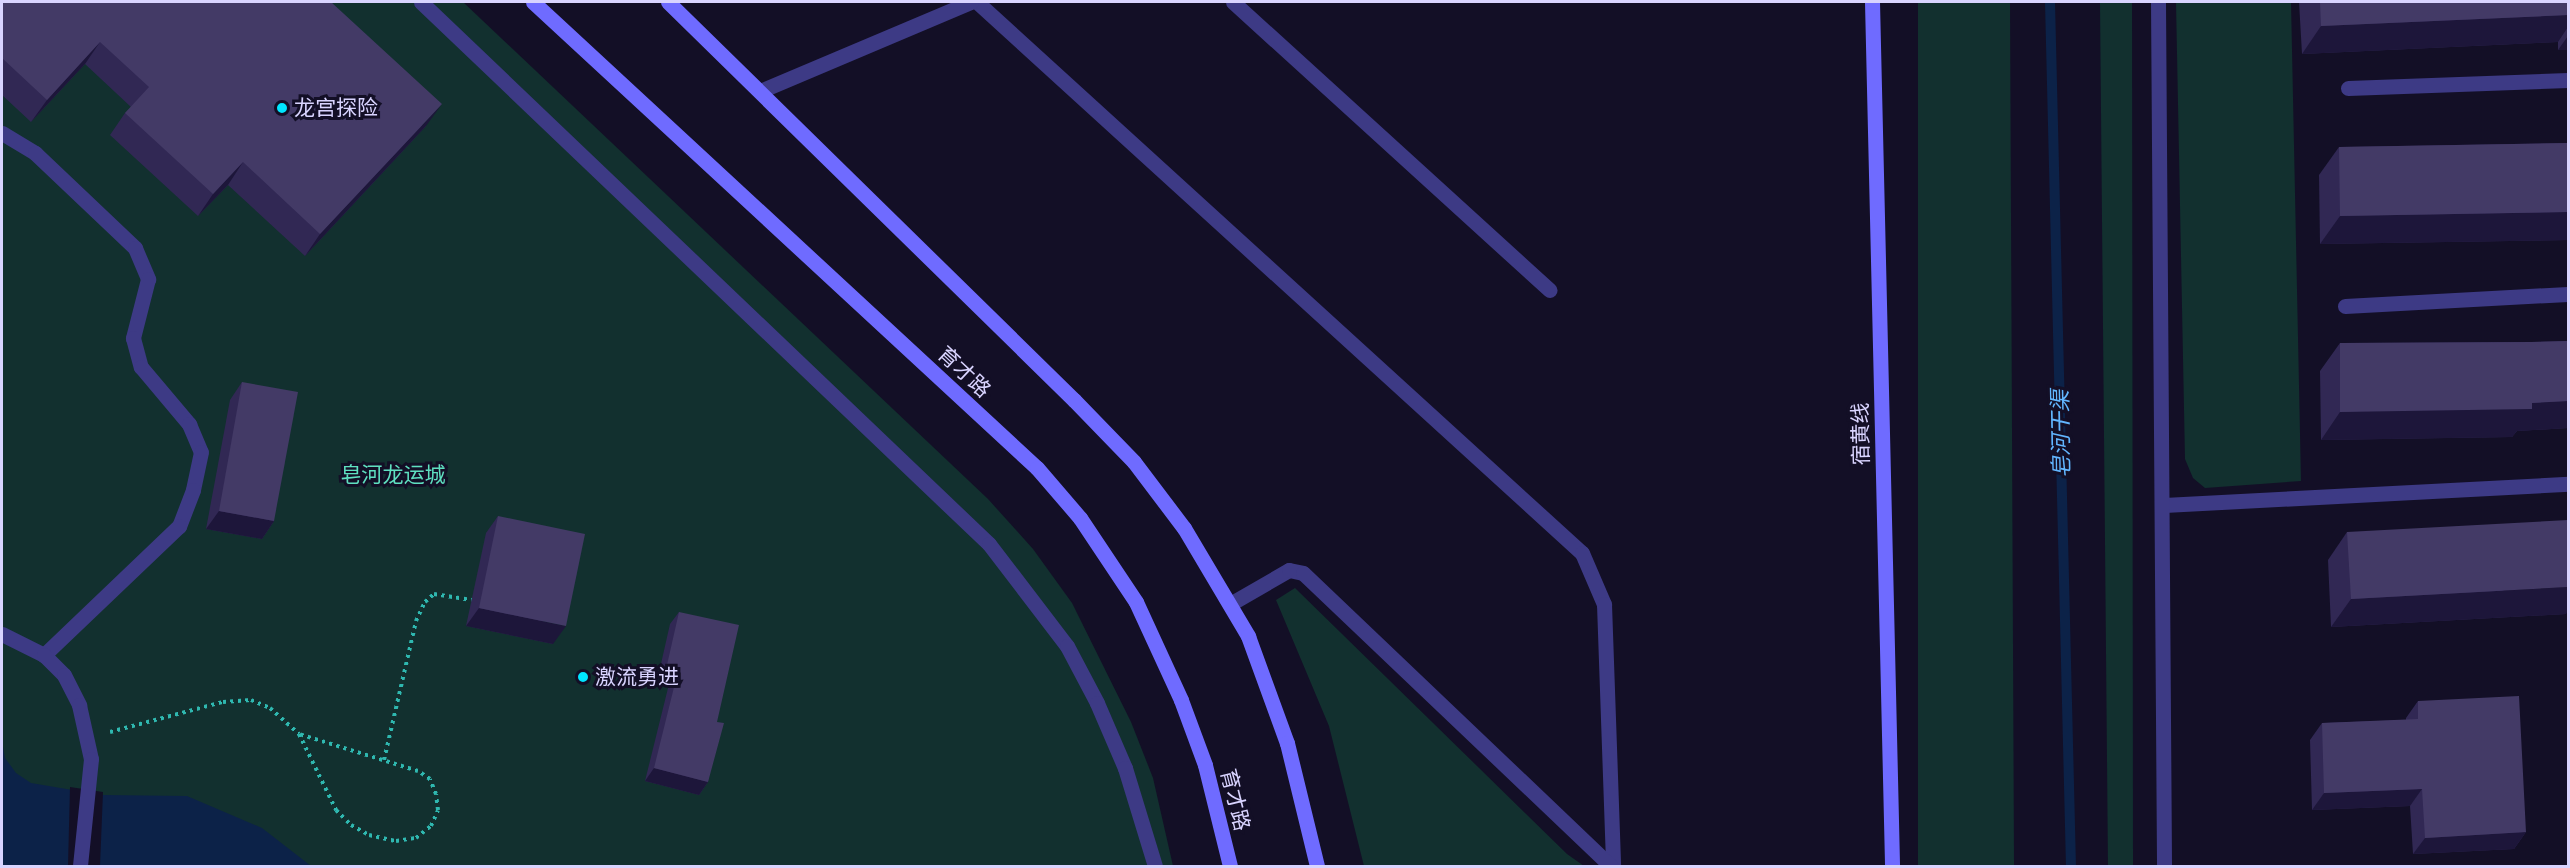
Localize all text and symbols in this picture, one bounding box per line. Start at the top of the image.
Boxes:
place label: 龙宫探险 [294,95,378,121]
marker: 龙宫探险 [275,101,289,115]
street label: 育才路 [932,341,996,403]
water label: 皂河干渠 [2047,390,2075,478]
street label: 宿黄线 [1848,402,1874,466]
park label: 皂河龙运城 [341,462,445,488]
place label: 激流勇进 [595,664,679,690]
marker: 激流勇进 [576,670,590,684]
street label: 育才路 [1215,766,1255,834]

